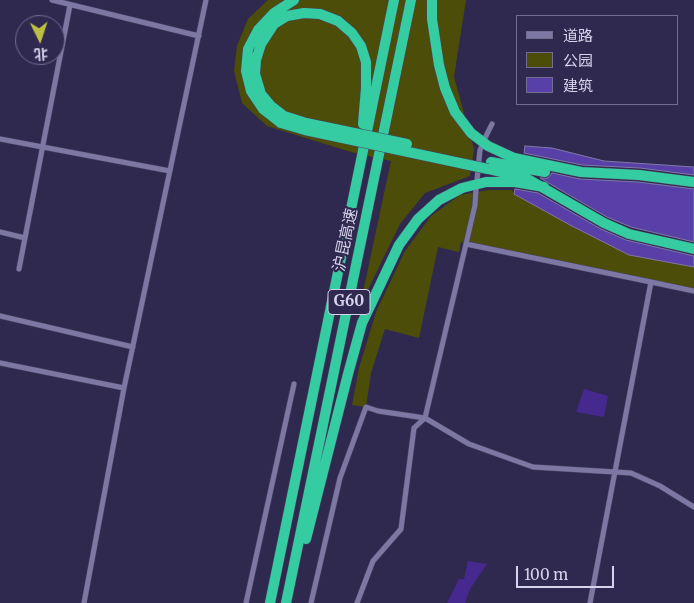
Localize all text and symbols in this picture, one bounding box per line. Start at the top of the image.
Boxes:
north arrow [15,15,65,65]
legend [516,15,679,105]
text: 道路 [563,26,593,45]
text: 北 [33,44,49,63]
text: 公园 [563,51,593,70]
text: 建筑 [563,76,593,95]
street label: 沪昆高速 [330,207,362,273]
road number: G60 [328,290,370,314]
scale bar [519,556,616,588]
text: 100 m [524,565,568,584]

